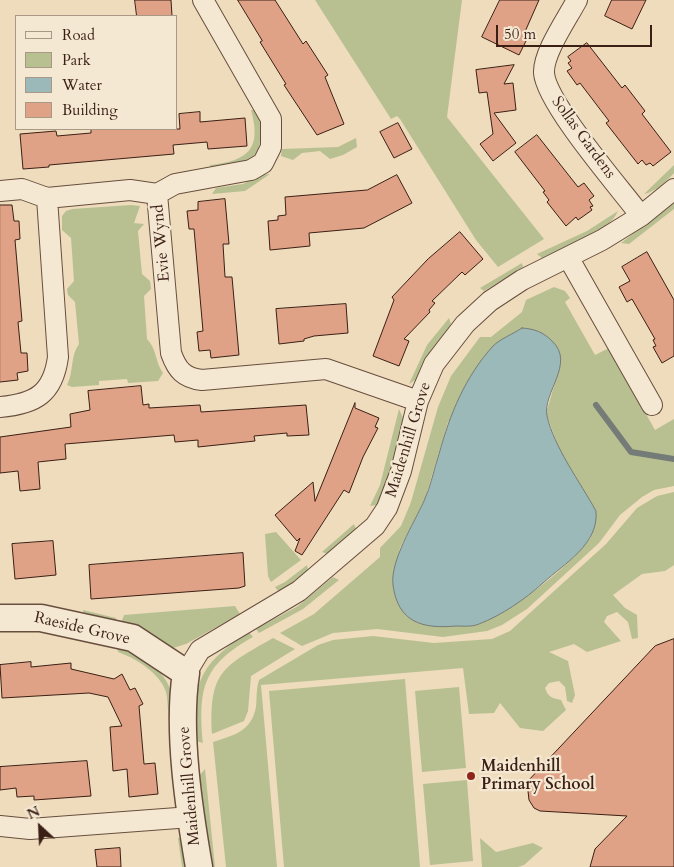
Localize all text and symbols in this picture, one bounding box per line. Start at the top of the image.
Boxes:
legend [15,15,178,130]
scale bar [499,15,655,47]
text: 50 m [504,24,536,44]
text: Road [62,25,95,45]
text: Park [62,50,91,70]
text: Water [62,75,102,95]
street label: Sollas Gardens [547,93,619,183]
text: Building [62,100,118,120]
street label: Evie Wynd [149,203,175,283]
street label: Maidenhill Grove [382,380,436,500]
street label: Raeside Grove [32,609,132,649]
street label: Maidenhill Grove [175,726,205,846]
place label: Maidenhill Primary School [481,757,595,795]
marker: Maidenhill Primary School [465,770,477,782]
north arrow [15,802,65,852]
text: N [24,802,43,824]

